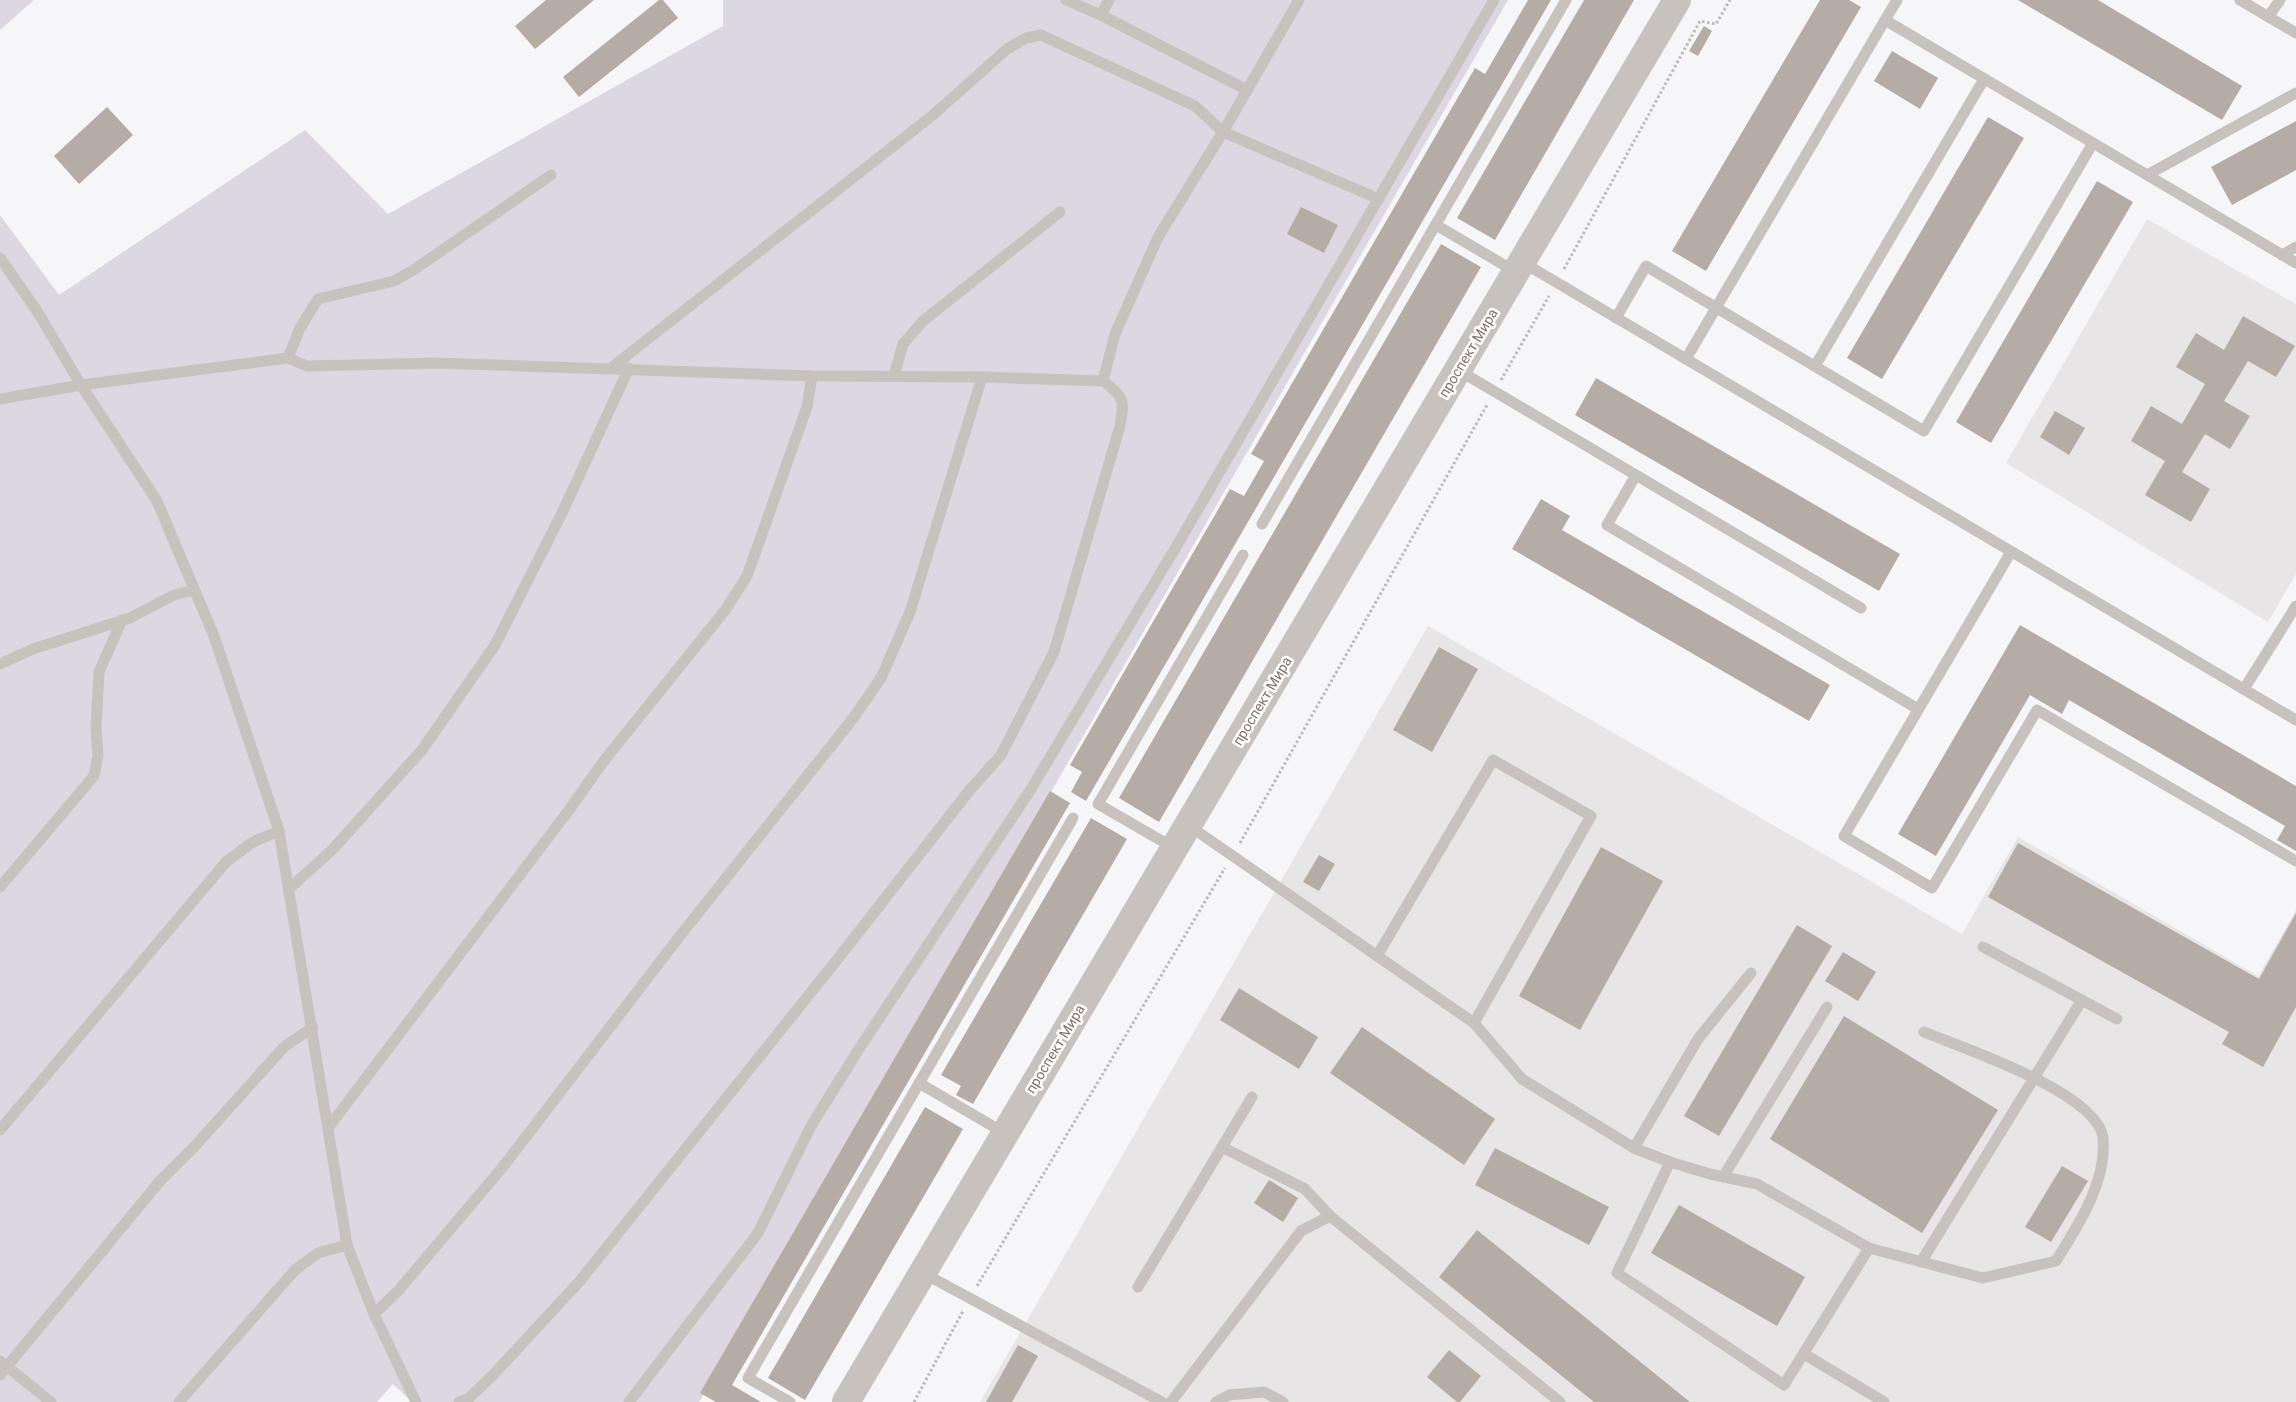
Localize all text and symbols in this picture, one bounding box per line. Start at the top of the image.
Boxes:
street label: проспект Мира [1435,306,1501,400]
street label: проспект Мира [1229,654,1295,748]
street label: проспект Мира [1022,1002,1088,1096]

